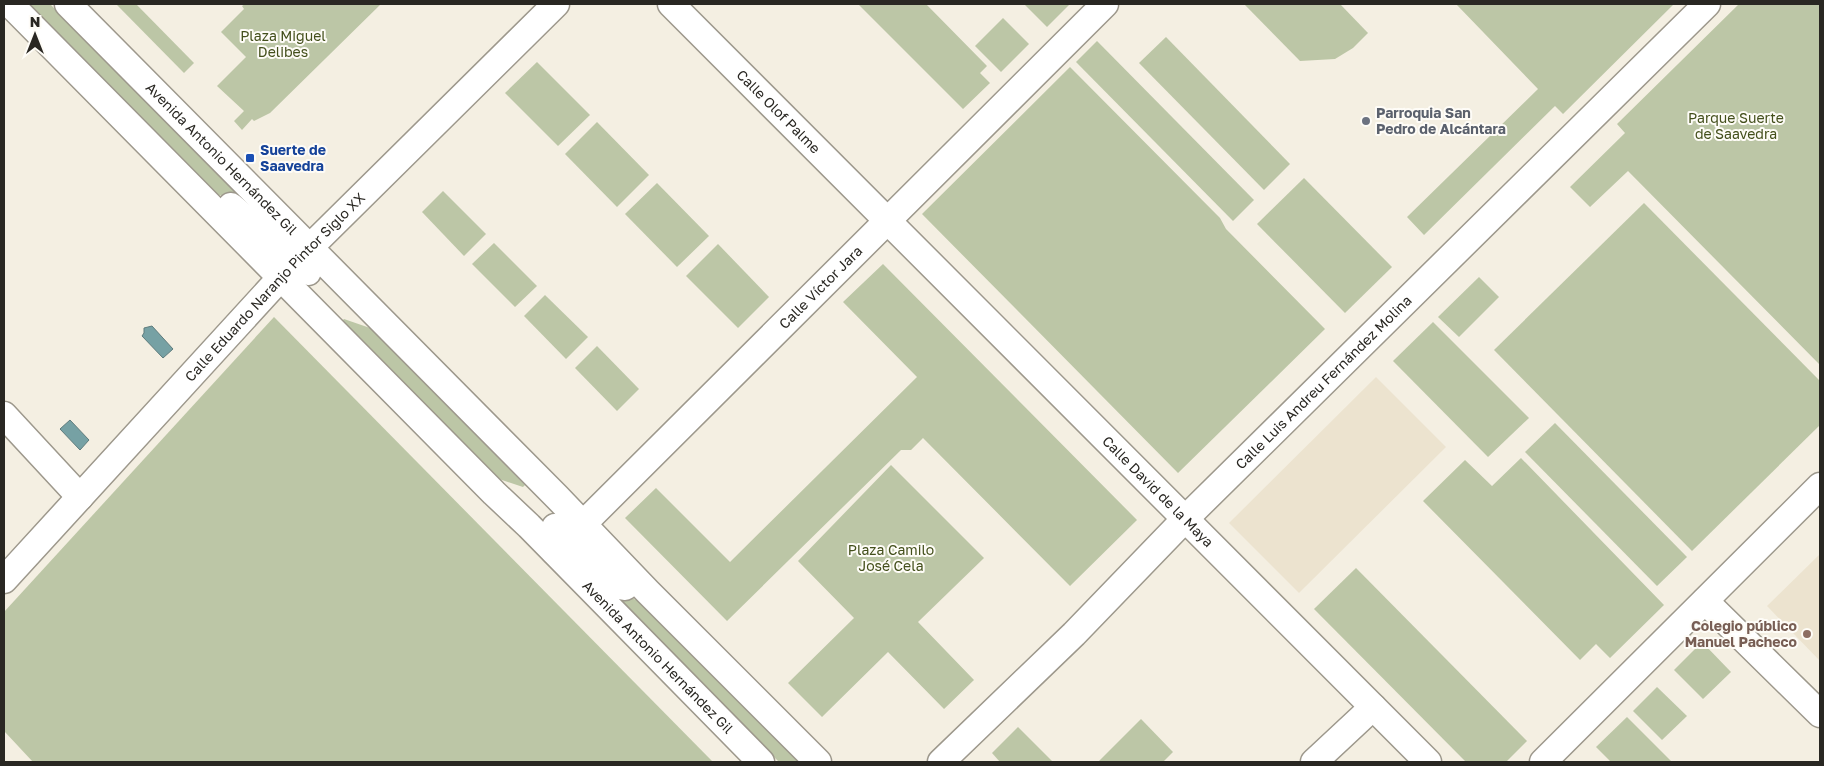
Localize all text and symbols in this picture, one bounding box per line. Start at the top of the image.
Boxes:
north arrow [10,10,60,60]
text: N [30,13,40,30]
park label: Plaza Miguel Delibes [240,27,326,60]
street label: Calle Olof Palme [733,66,824,157]
street label: Avenida Antonio Hernández Gil [143,79,301,238]
place label: Parroquia San Pedro de Alcántara [1376,104,1506,137]
park label: Parque Suerte de Saavedra [1688,109,1784,142]
marker: Parroquia San Pedro de Alcántara [1360,115,1372,127]
place label: Suerte de Saavedra [260,141,326,174]
marker: Suerte de Saavedra [244,152,256,164]
street label: Calle Eduardo Naranjo Pintor Siglo XX [181,189,368,385]
street label: Calle Víctor Jara [775,242,865,332]
street label: Calle Luis Andreu Fernández Molina [1232,291,1415,472]
street label: Calle David de la Maya [1099,432,1217,550]
park label: Plaza Camilo José Cela [848,541,934,574]
street label: Avenida Antonio Hernández Gil [579,577,737,737]
place label: Colegio público Manuel Pacheco [1685,617,1797,650]
marker: Colegio público Manuel Pacheco [1801,628,1813,640]

